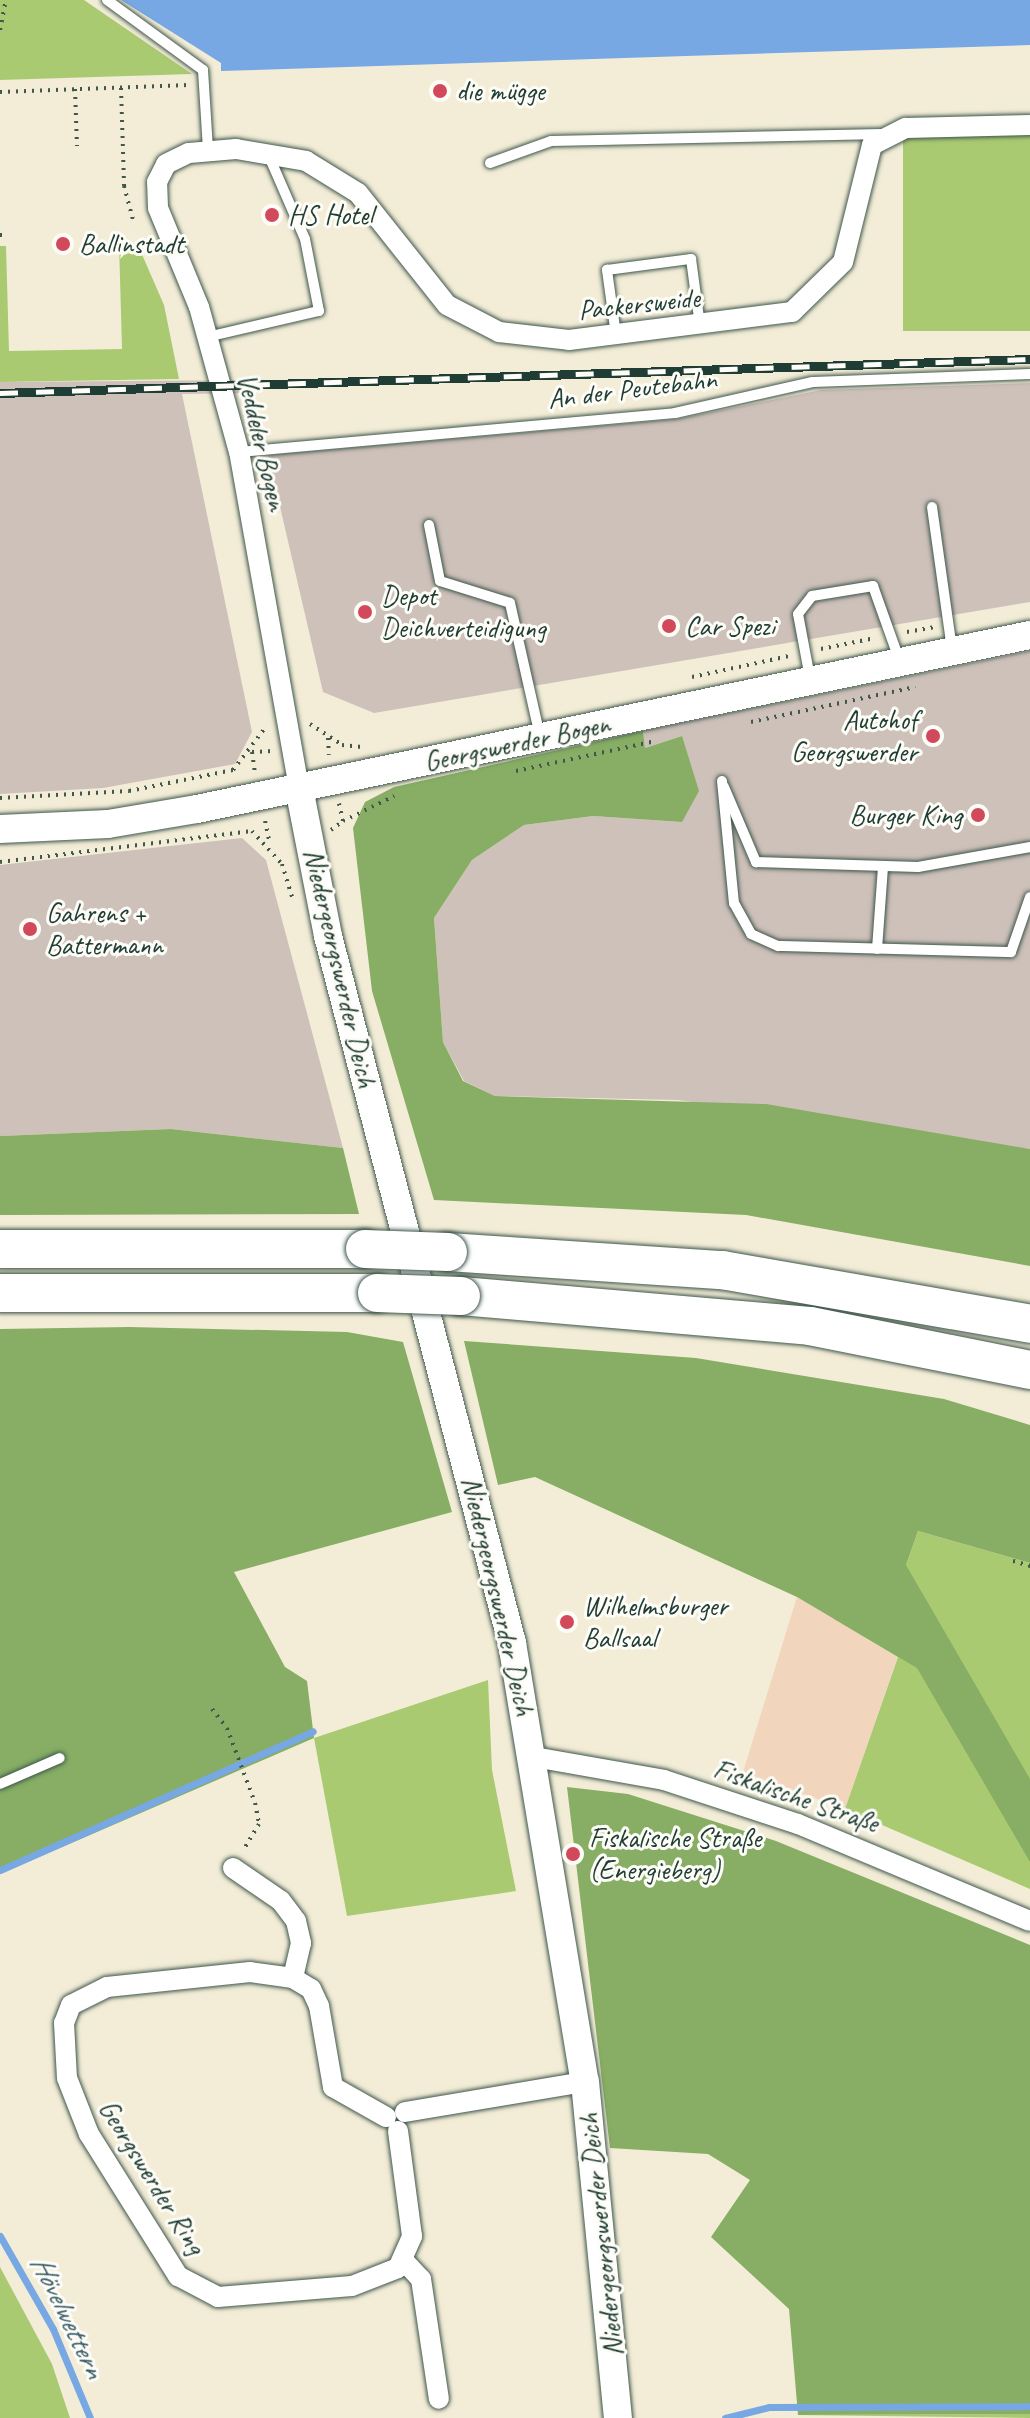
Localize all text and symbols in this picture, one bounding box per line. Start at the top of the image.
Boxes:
place label: die mügge [456,74,543,108]
marker: die mügge [431,82,449,100]
place label: HS Hotel [288,198,373,232]
marker: HS Hotel [263,206,281,224]
place label: Ballinstadt [79,227,184,261]
marker: Ballinstadt [54,235,72,253]
street label: Packersweide [577,281,701,327]
street label: An der Peutebahn [546,362,718,416]
street label: Veddeler Bogen [230,370,294,514]
place label: Depot Deichverteidigung [381,579,546,645]
marker: Depot Deichverteidigung [356,603,374,621]
place label: Car Spezi [685,609,775,643]
marker: Car Spezi [660,617,678,635]
place label: Autohof Georgswerder [791,703,917,769]
street label: Georgswerder Bogen [421,707,613,779]
marker: Autohof Georgswerder [924,727,942,745]
place label: Burger King [849,798,962,832]
marker: Burger King [969,806,987,824]
street label: Niedergeorgswerder Deich [296,845,384,1091]
place label: Gahrens + Battermann [46,896,163,962]
marker: Gahrens + Battermann [21,920,39,938]
street label: Niedergeorgswerder Deich [454,1473,542,1719]
place label: Wilhelmsburger Ballsaal [583,1589,727,1655]
marker: Wilhelmsburger Ballsaal [558,1613,576,1631]
street label: Fiskalische Straße [709,1752,883,1840]
place label: Fiskalische Straße (Energieberg) [589,1821,762,1887]
marker: Fiskalische Straße (Energieberg) [564,1845,582,1863]
street label: Georgswerder Ring [91,2094,213,2260]
street label: Niedergeorgswerder Deich [572,2112,630,2358]
water label: Hövelwettern [23,2249,113,2383]

